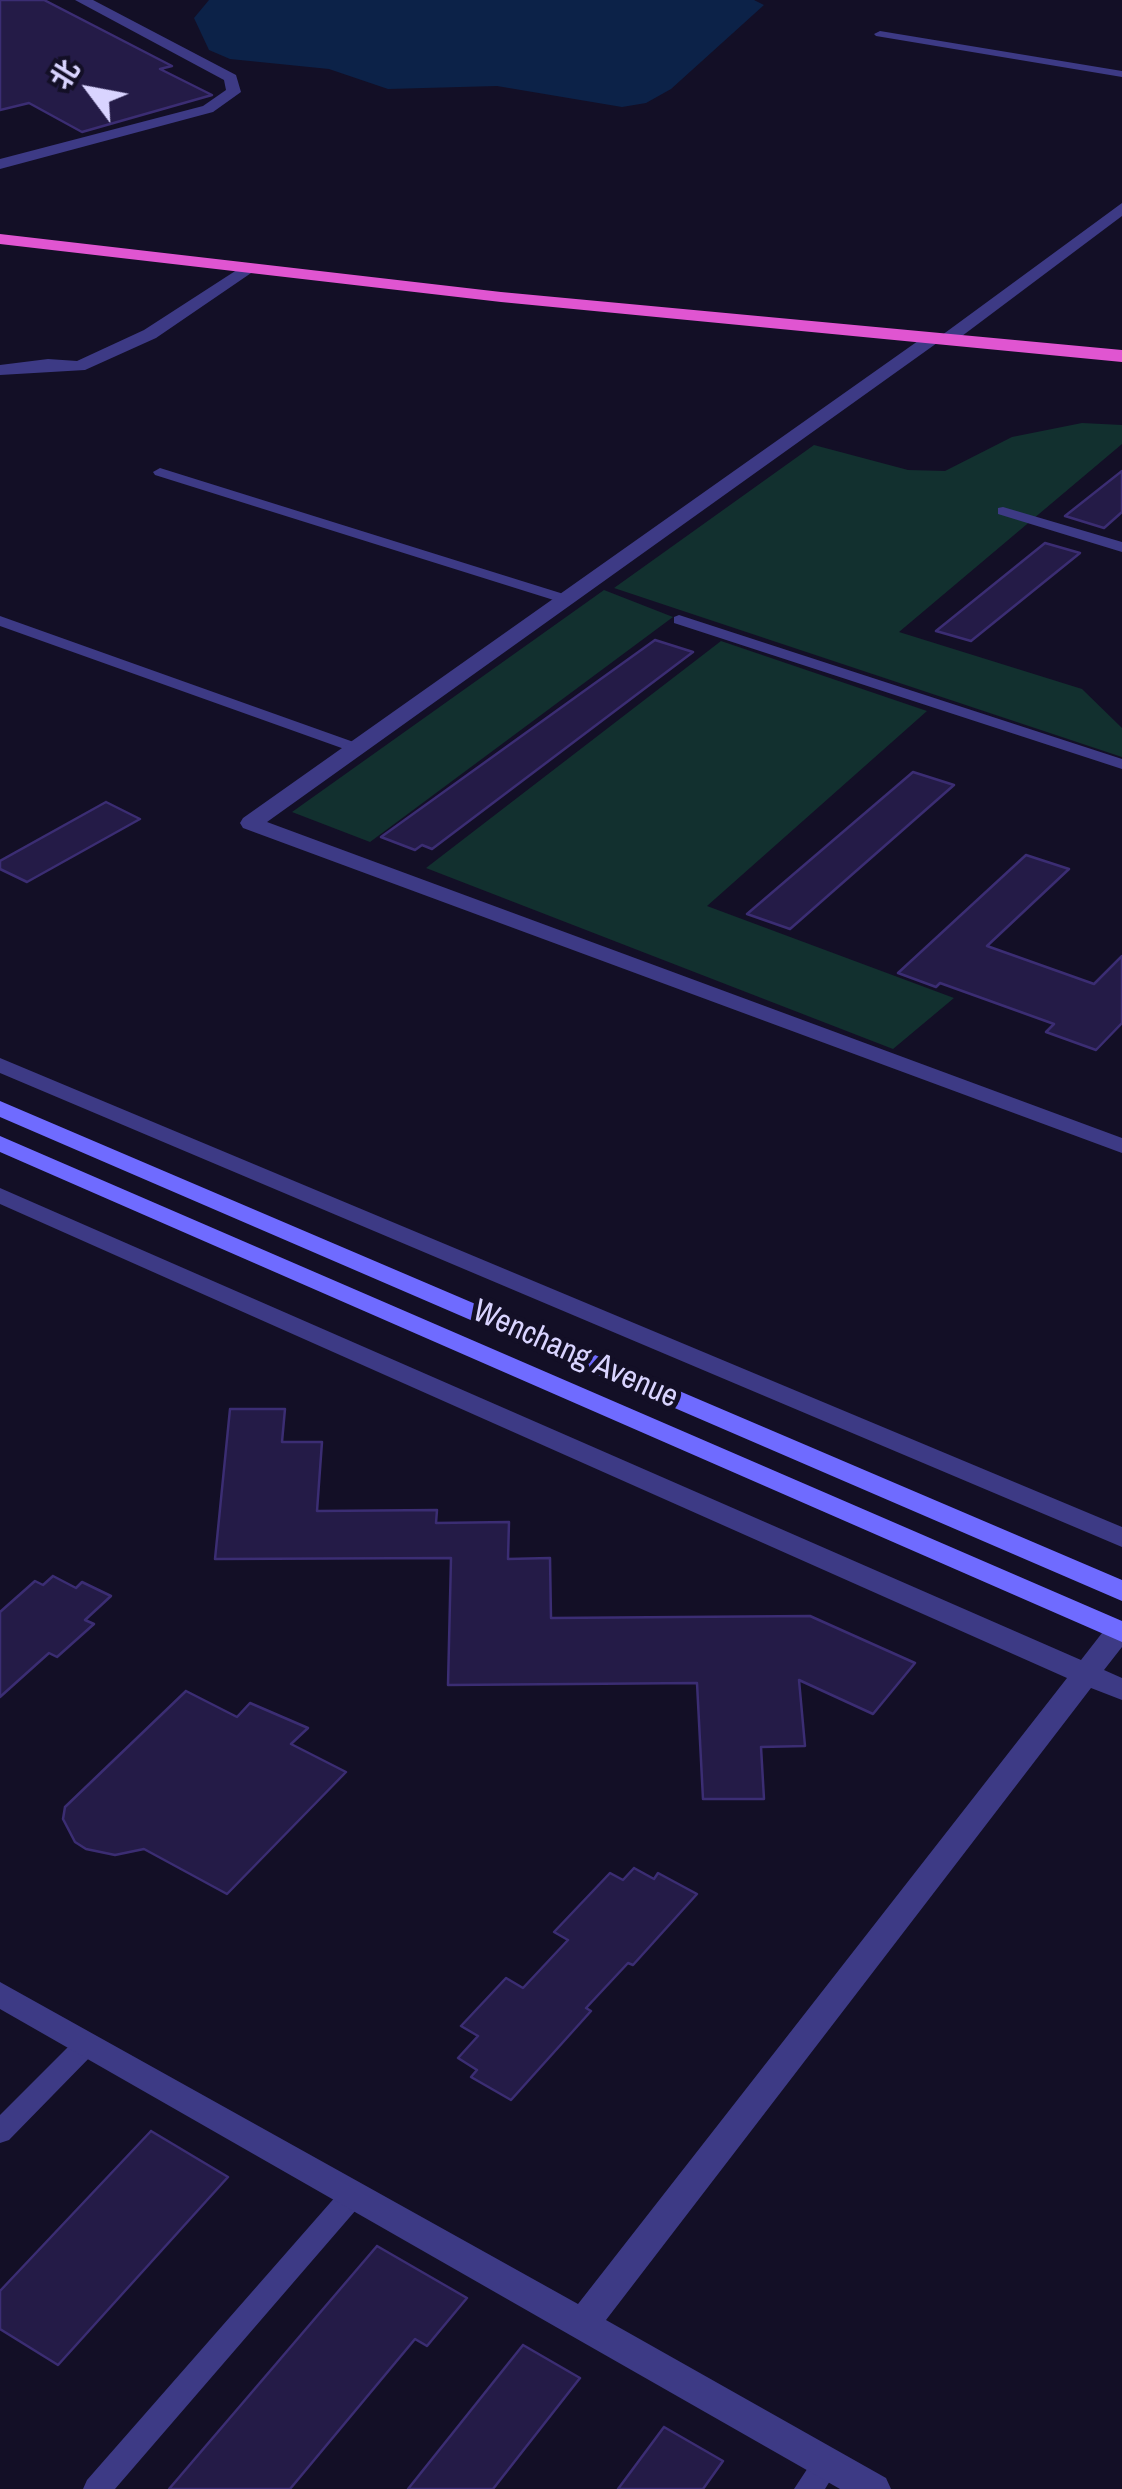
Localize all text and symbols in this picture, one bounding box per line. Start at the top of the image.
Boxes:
north arrow [40,40,140,140]
text: 北 [41,52,88,96]
street label: Wenchang Avenue [466,1293,684,1417]

